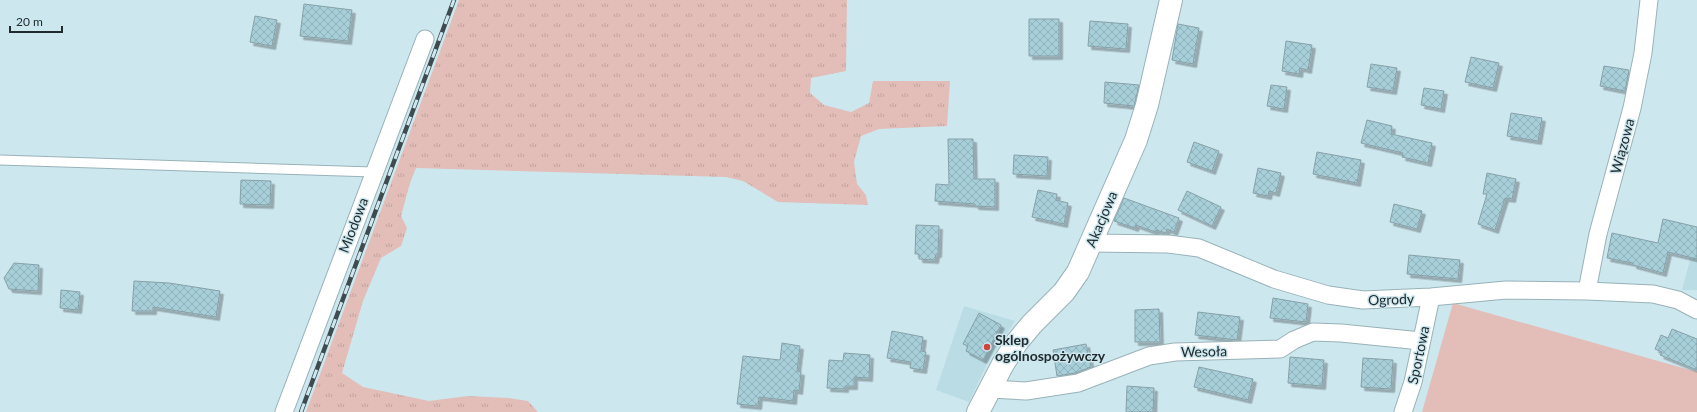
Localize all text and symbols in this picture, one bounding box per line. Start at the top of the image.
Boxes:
scale bar [10,8,62,34]
text: 20 m [16,14,43,29]
street label: Wiązowa [1606,116,1638,176]
street label: Akacjowa [1082,188,1120,250]
street label: Miodowa [335,195,371,255]
street label: Ogrody [1368,290,1415,308]
street label: Sportowa [1404,324,1432,386]
place label: Sklep ogólnospożywczy [995,331,1106,364]
marker: Sklep ogólnospożywczy [982,342,992,352]
street label: Wesoła [1181,342,1227,360]

